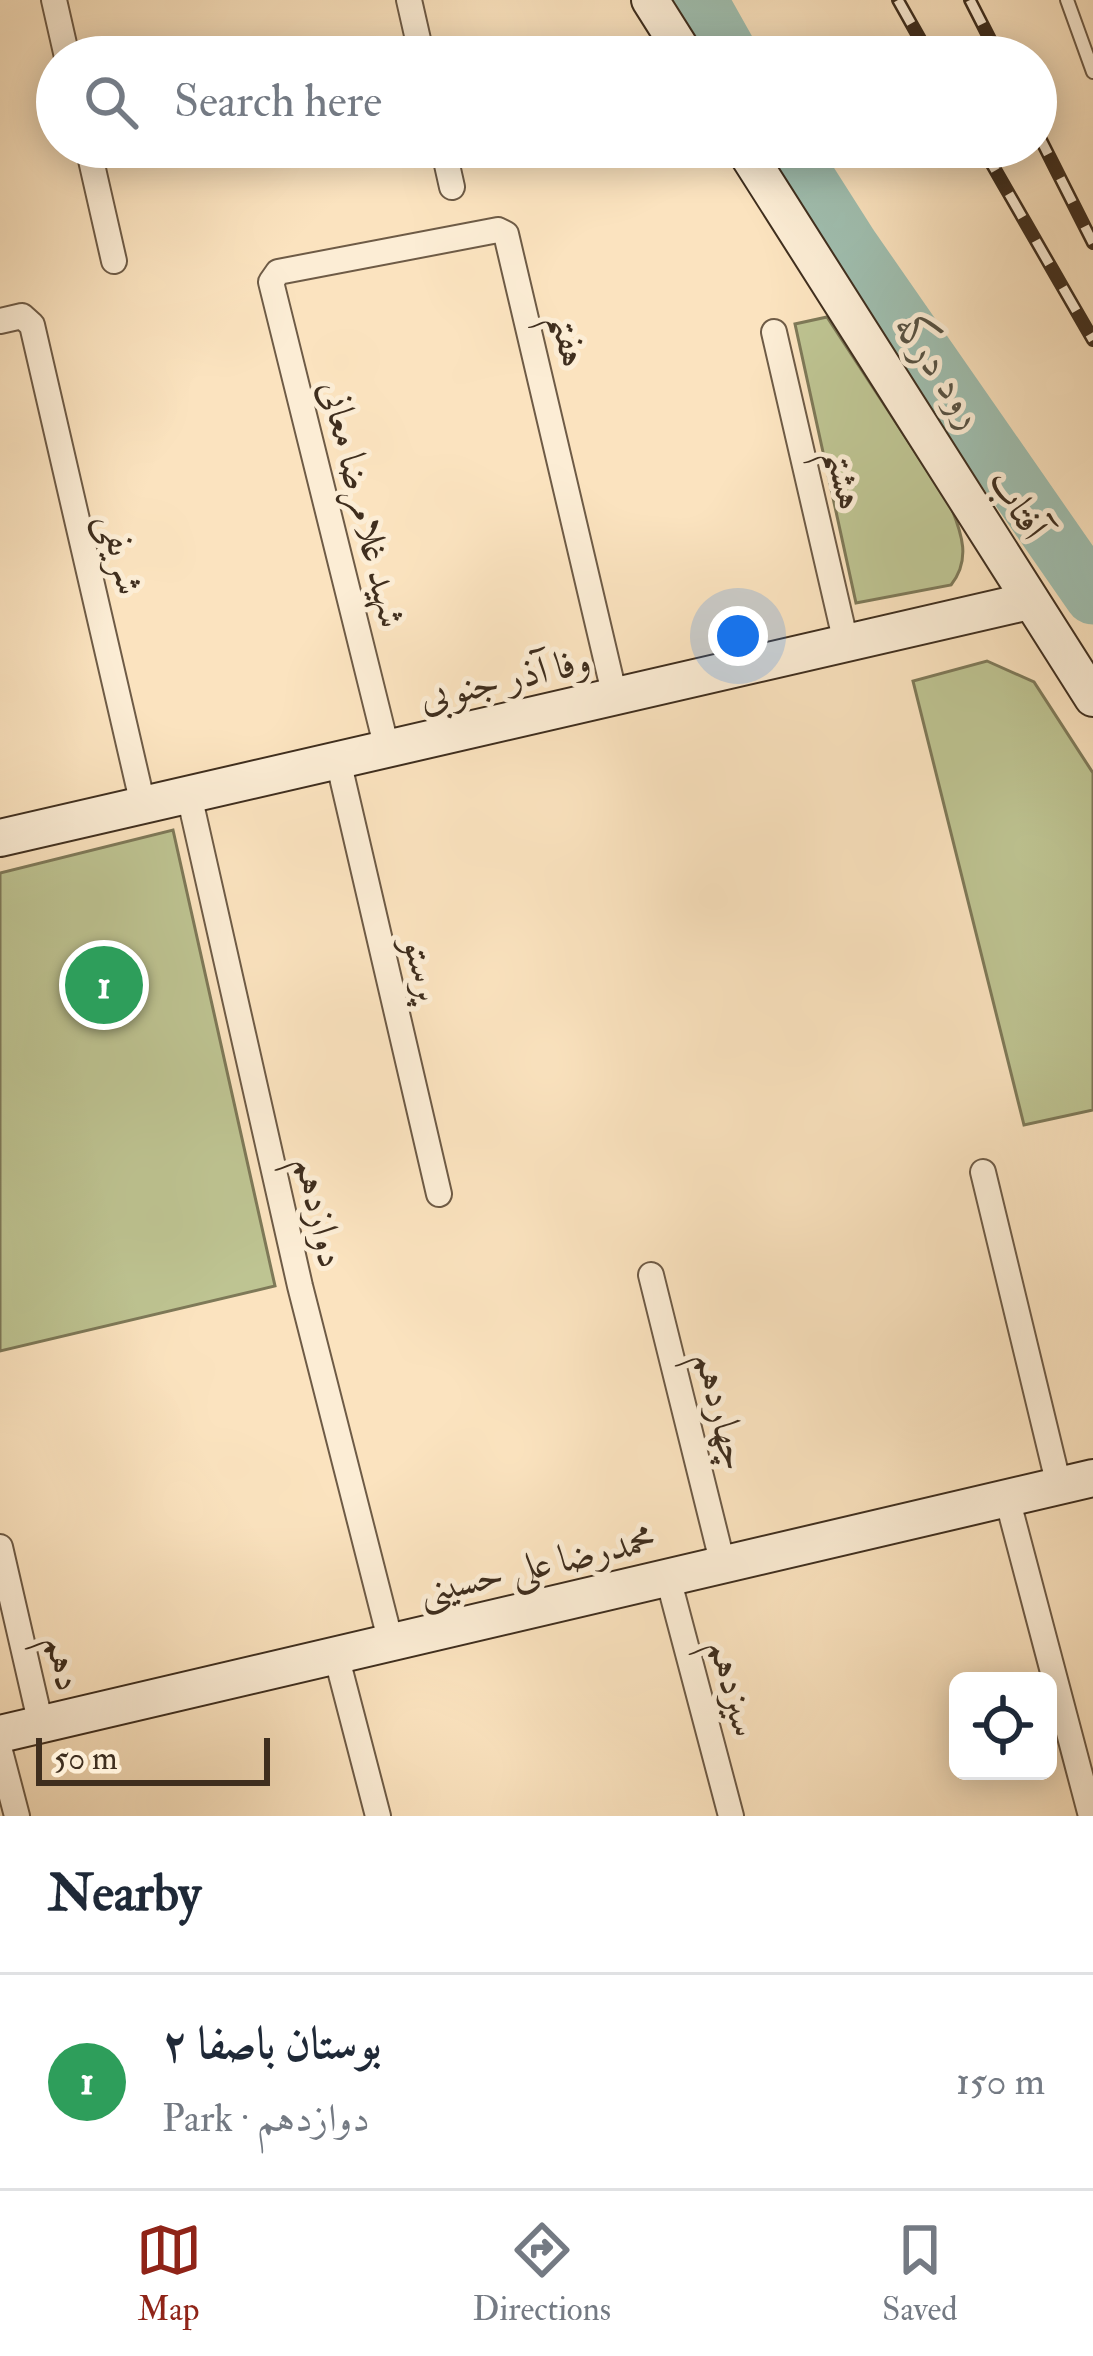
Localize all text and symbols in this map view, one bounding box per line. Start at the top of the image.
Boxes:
search box [36,36,1057,168]
icon: search [78,69,144,135]
text: Search here [174,74,382,130]
water label: رود درکه [883,304,997,438]
street label: هفتم [526,308,599,375]
street label: شهید غلامرضا معانی [307,375,417,633]
street label: هشتم [802,443,876,517]
street label: آفتاب [977,459,1060,552]
street label: شریفی [86,508,155,600]
your location [708,606,768,666]
street label: وفا آذر جنوبی [415,636,596,724]
street label: پرستو [391,929,455,1009]
pin: 1 [65,940,143,1030]
street label: دوازدهم [273,1152,357,1275]
street label: چهاردهم [673,1346,760,1478]
street label: محمدرضا علی حسینی [414,1514,661,1619]
street label: دهم [23,1630,94,1698]
street label: سیزدهم [687,1634,770,1745]
map controls [949,1672,1057,1780]
button: locate [949,1672,1057,1780]
scale bar [36,1732,270,1785]
text: 50 m [54,1738,118,1779]
text: Nearby [48,1862,201,1926]
text: بوستان باصفا ۲ [162,2016,382,2072]
text: 1 [80,2057,94,2106]
text: 150 m [956,2057,1045,2106]
text: Park · دوازدهم [162,2094,370,2143]
tab: Map [136,2217,202,2330]
tab: Directions [473,2217,611,2330]
tab: Saved [882,2217,957,2330]

